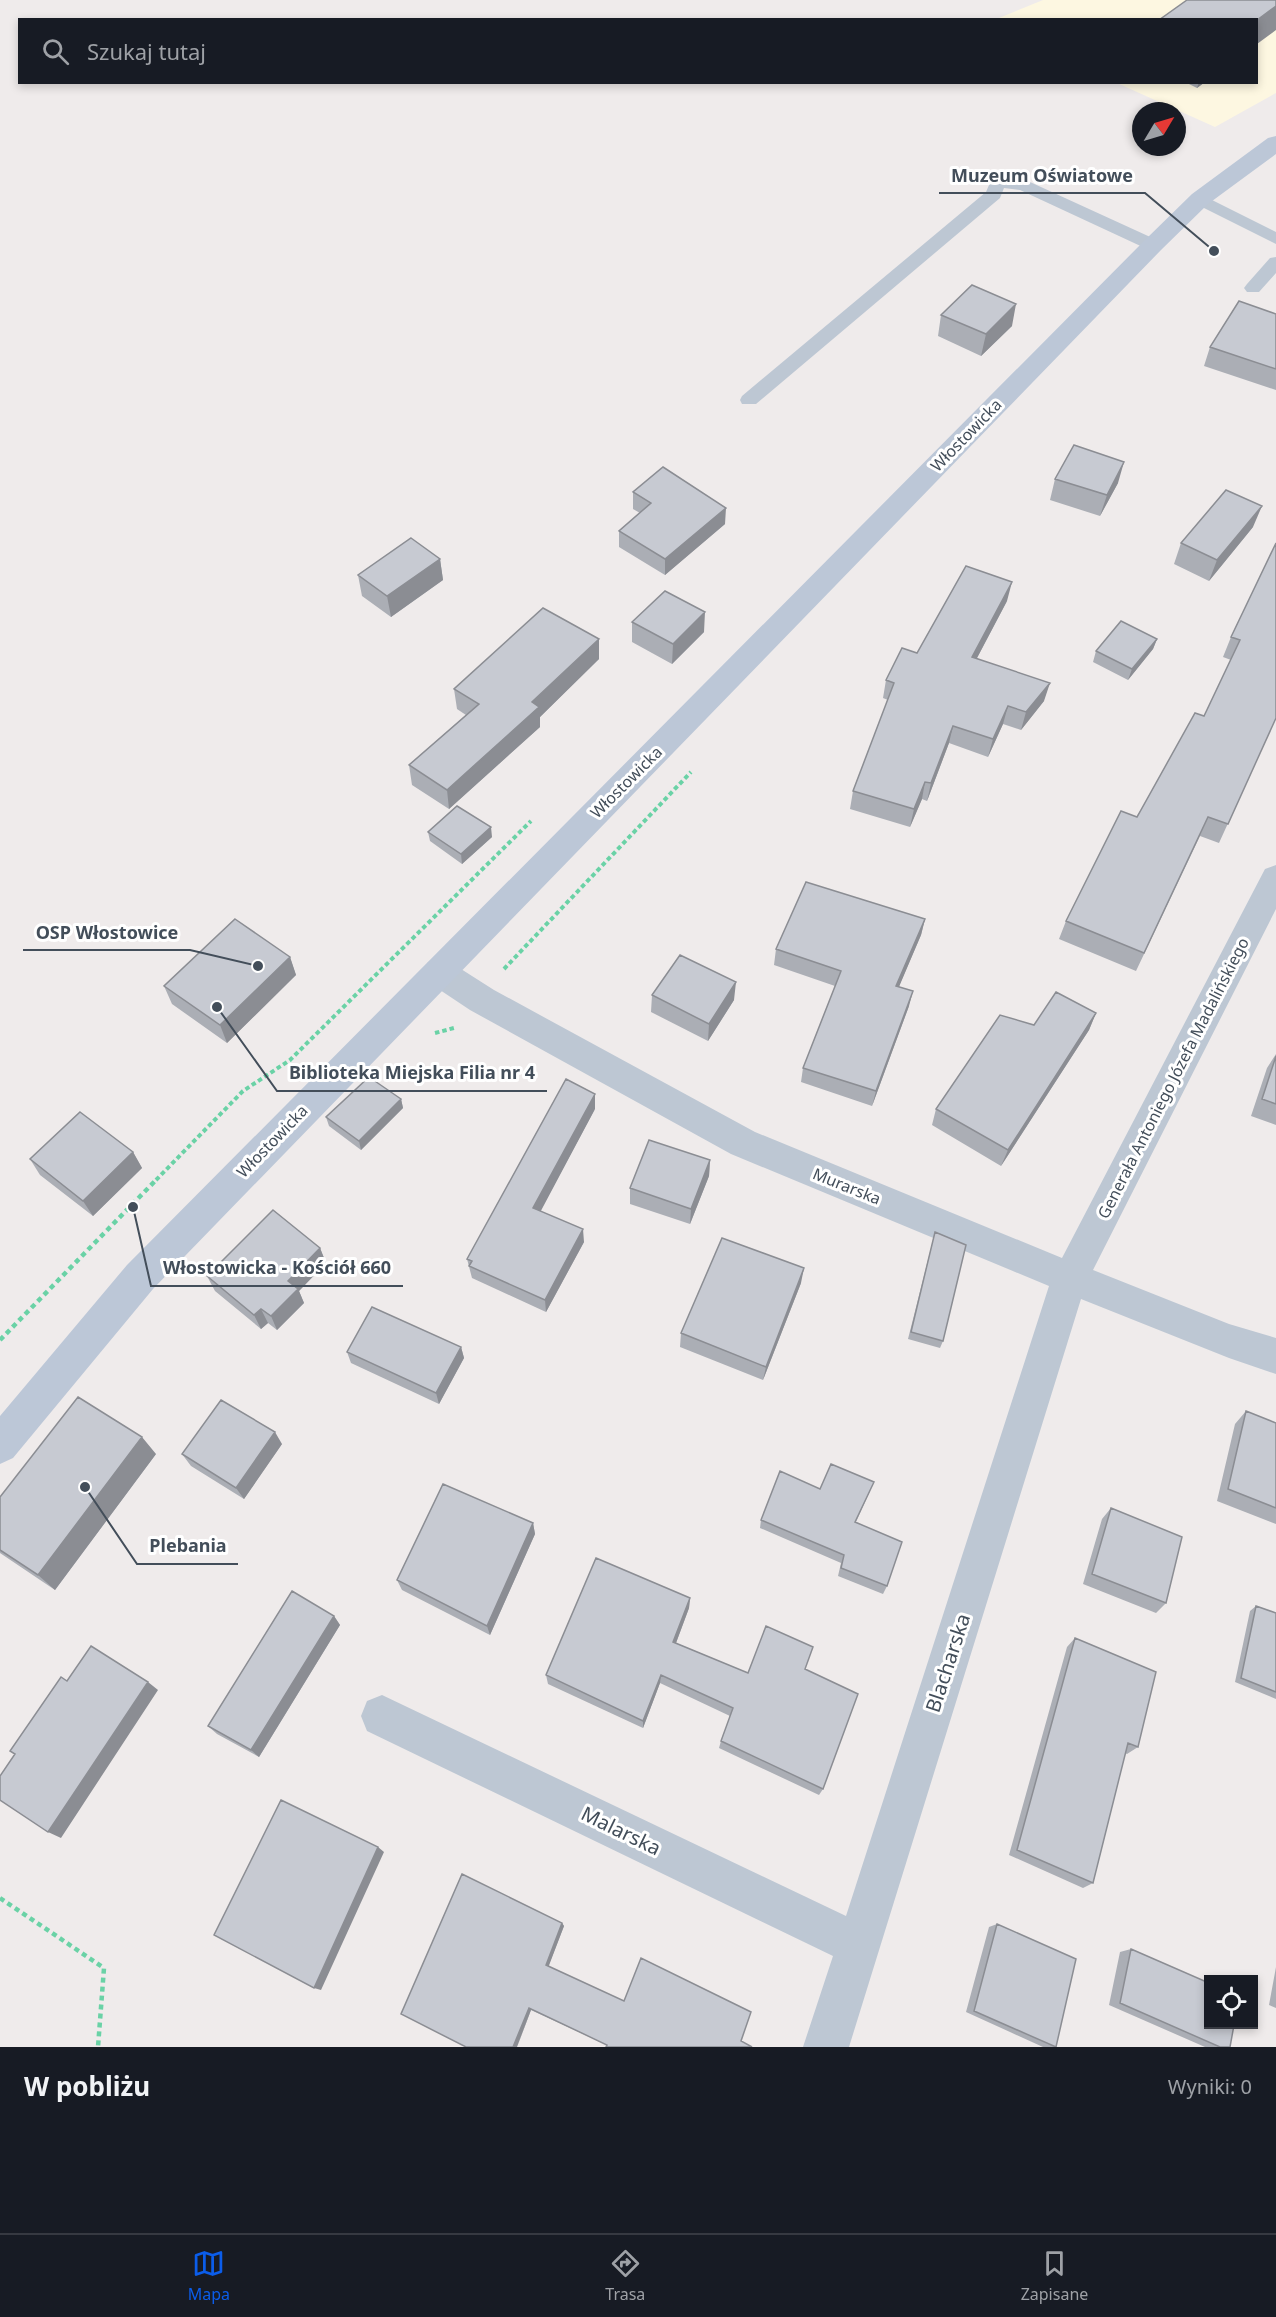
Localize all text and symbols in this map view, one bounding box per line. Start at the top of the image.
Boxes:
search box [18,18,1258,84]
icon: search [39,35,72,68]
text: Szukaj tutaj [87,36,206,66]
north arrow [1132,102,1186,156]
callout: Muzeum Oświatowe [939,157,1145,193]
text: Muzeum Oświatowe [951,163,1133,187]
street label: Włostowicka [926,394,1006,476]
street label: Włostowicka [585,741,667,823]
callout: OSP Włostowice [23,914,190,950]
text: OSP Włostowice [36,920,178,944]
street label: Generała Antoniego Józefa Madalińskiego [1092,934,1254,1222]
callout: Biblioteka Miejska Filia nr 4 [277,1055,547,1091]
text: Biblioteka Miejska Filia nr 4 [289,1060,535,1084]
street label: Włostowicka [232,1100,312,1182]
street label: Murarska [810,1162,884,1210]
callout: Włostowicka - Kościół 660 [151,1250,403,1286]
text: Włostowicka - Kościół 660 [163,1255,391,1279]
callout: Plebania [137,1528,238,1564]
text: Plebania [149,1533,227,1557]
street label: Blacharska [919,1610,976,1716]
street label: Malarska [577,1800,666,1861]
map controls [1204,1975,1258,2029]
button: locate [1204,1975,1258,2029]
text: W pobliżu [24,2068,150,2104]
text: Wyniki: 0 [1168,2073,1252,2100]
tab: Mapa [188,2247,230,2305]
tab: Trasa [605,2247,645,2305]
tab: Zapisane [1021,2247,1088,2305]

